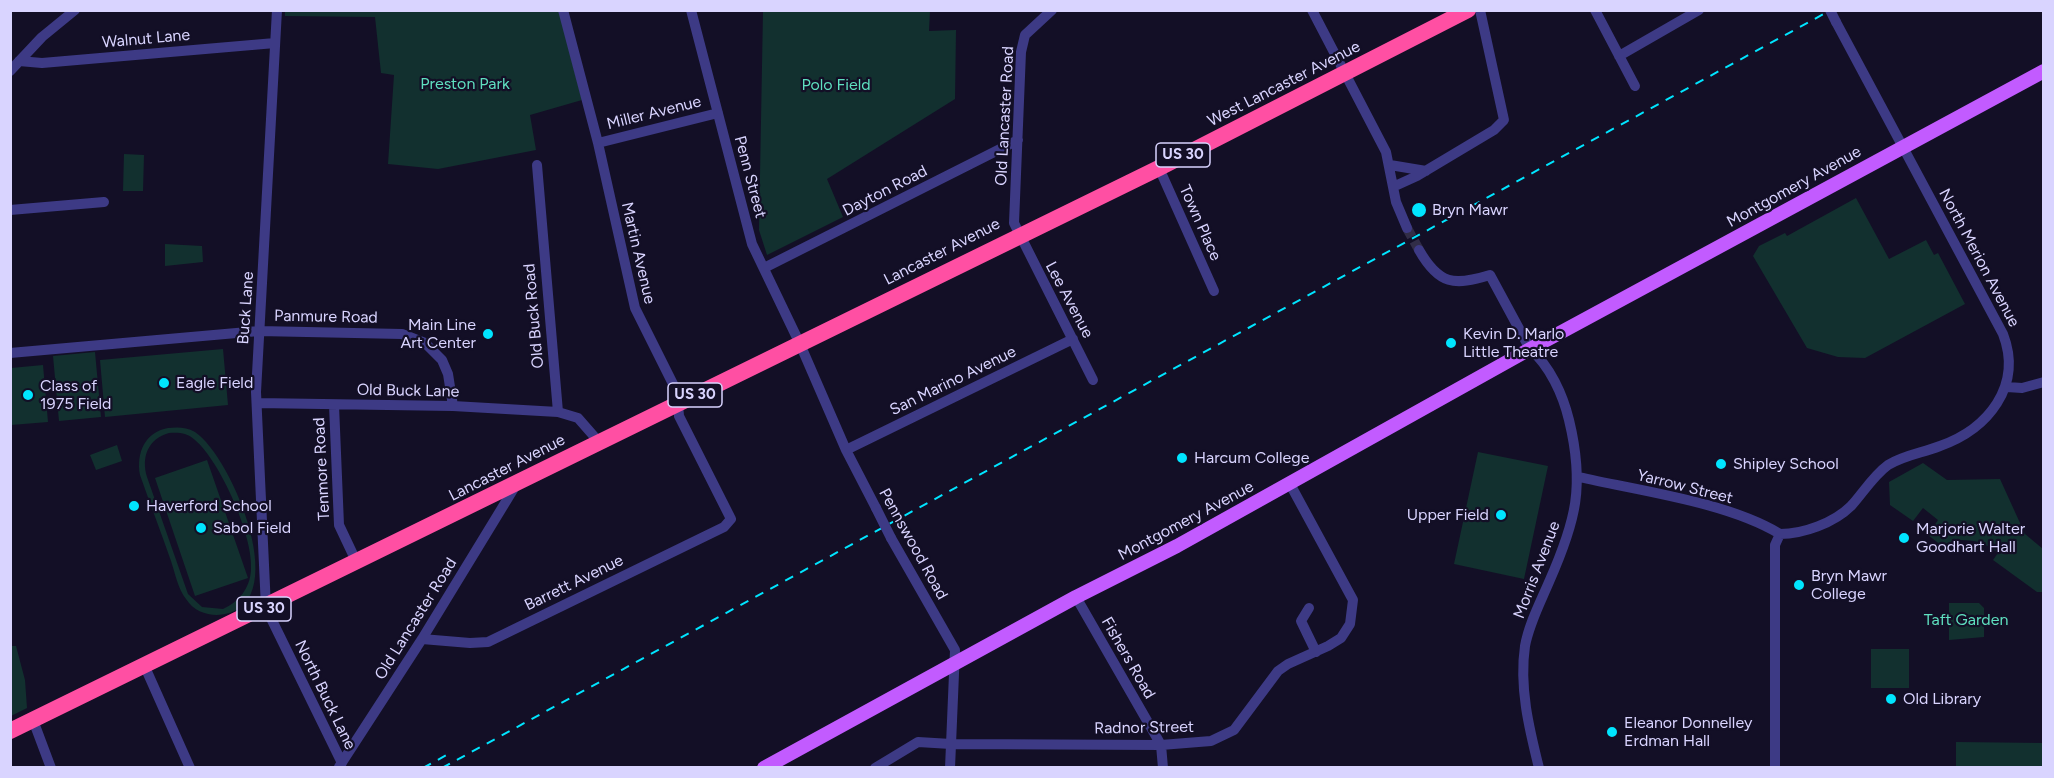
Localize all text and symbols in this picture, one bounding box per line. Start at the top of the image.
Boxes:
street label: Walnut Lane [101,26,191,52]
street label: West Lancaster Avenue [1204,37,1364,131]
street label: Old Lancaster Road [992,46,1018,186]
park label: Preston Park [420,74,510,94]
park label: Polo Field [801,75,871,95]
street label: Miller Avenue [605,92,703,134]
street label: Penn Street [730,134,770,220]
street label: Montgomery Avenue [1723,142,1865,232]
road number: US 30 [1156,143,1210,167]
street label: Dayton Road [839,161,931,221]
street label: Town Place [1175,182,1225,264]
street label: North Merion Avenue [1934,186,2024,330]
street label: Martin Avenue [617,200,659,306]
place label: Bryn Mawr [1432,200,1508,220]
marker: Bryn Mawr [1410,201,1428,219]
street label: Lancaster Avenue [881,214,1003,290]
street label: Lee Avenue [1041,258,1097,342]
street label: Old Buck Road [520,263,548,369]
street label: Buck Lane [234,271,258,345]
street label: Panmure Road [274,306,378,328]
place label: Main Line Art Center [400,315,476,353]
place label: Kevin D. Marlo Little Theatre [1463,324,1564,362]
marker: Main Line Art Center [481,327,495,341]
marker: Kevin D. Marlo Little Theatre [1444,336,1458,350]
street label: San Marino Avenue [887,342,1019,420]
place label: Eagle Field [176,373,253,393]
place label: Class of 1975 Field [40,376,111,414]
marker: Eagle Field [157,376,171,390]
street label: Old Buck Lane [357,381,459,401]
road number: US 30 [668,383,722,407]
marker: Class of 1975 Field [21,388,35,402]
street label: Tenmore Road [310,417,334,521]
street label: Lancaster Avenue [446,430,568,506]
place label: Harcum College [1194,448,1309,468]
marker: Harcum College [1175,451,1189,465]
place label: Shipley School [1733,454,1839,474]
marker: Shipley School [1714,457,1728,471]
street label: Yarrow Street [1635,466,1735,508]
street label: Montgomery Avenue [1115,477,1257,565]
street label: Pennswood Road [874,485,952,603]
place label: Haverford School [146,496,272,516]
marker: Haverford School [127,499,141,513]
place label: Upper Field [1407,505,1489,525]
marker: Upper Field [1494,508,1508,522]
place label: Sabol Field [213,518,291,538]
street label: Morris Avenue [1510,519,1564,621]
place label: Marjorie Walter Goodhart Hall [1916,519,2025,557]
marker: Sabol Field [194,521,208,535]
marker: Marjorie Walter Goodhart Hall [1897,531,1911,545]
street label: Barrett Avenue [521,551,627,615]
street label: Old Lancaster Road [371,555,461,683]
place label: Bryn Mawr College [1811,566,1887,604]
marker: Bryn Mawr College [1792,578,1806,592]
road number: US 30 [237,597,291,621]
park label: Taft Garden [1924,610,2008,630]
street label: Fishers Road [1097,614,1159,702]
street label: North Buck Lane [290,637,360,753]
place label: Old Library [1903,689,1981,709]
marker: Old Library [1884,692,1898,706]
place label: Eleanor Donnelley Erdman Hall [1624,713,1752,751]
street label: Radnor Street [1094,718,1194,738]
marker: Eleanor Donnelley Erdman Hall [1605,725,1619,739]

